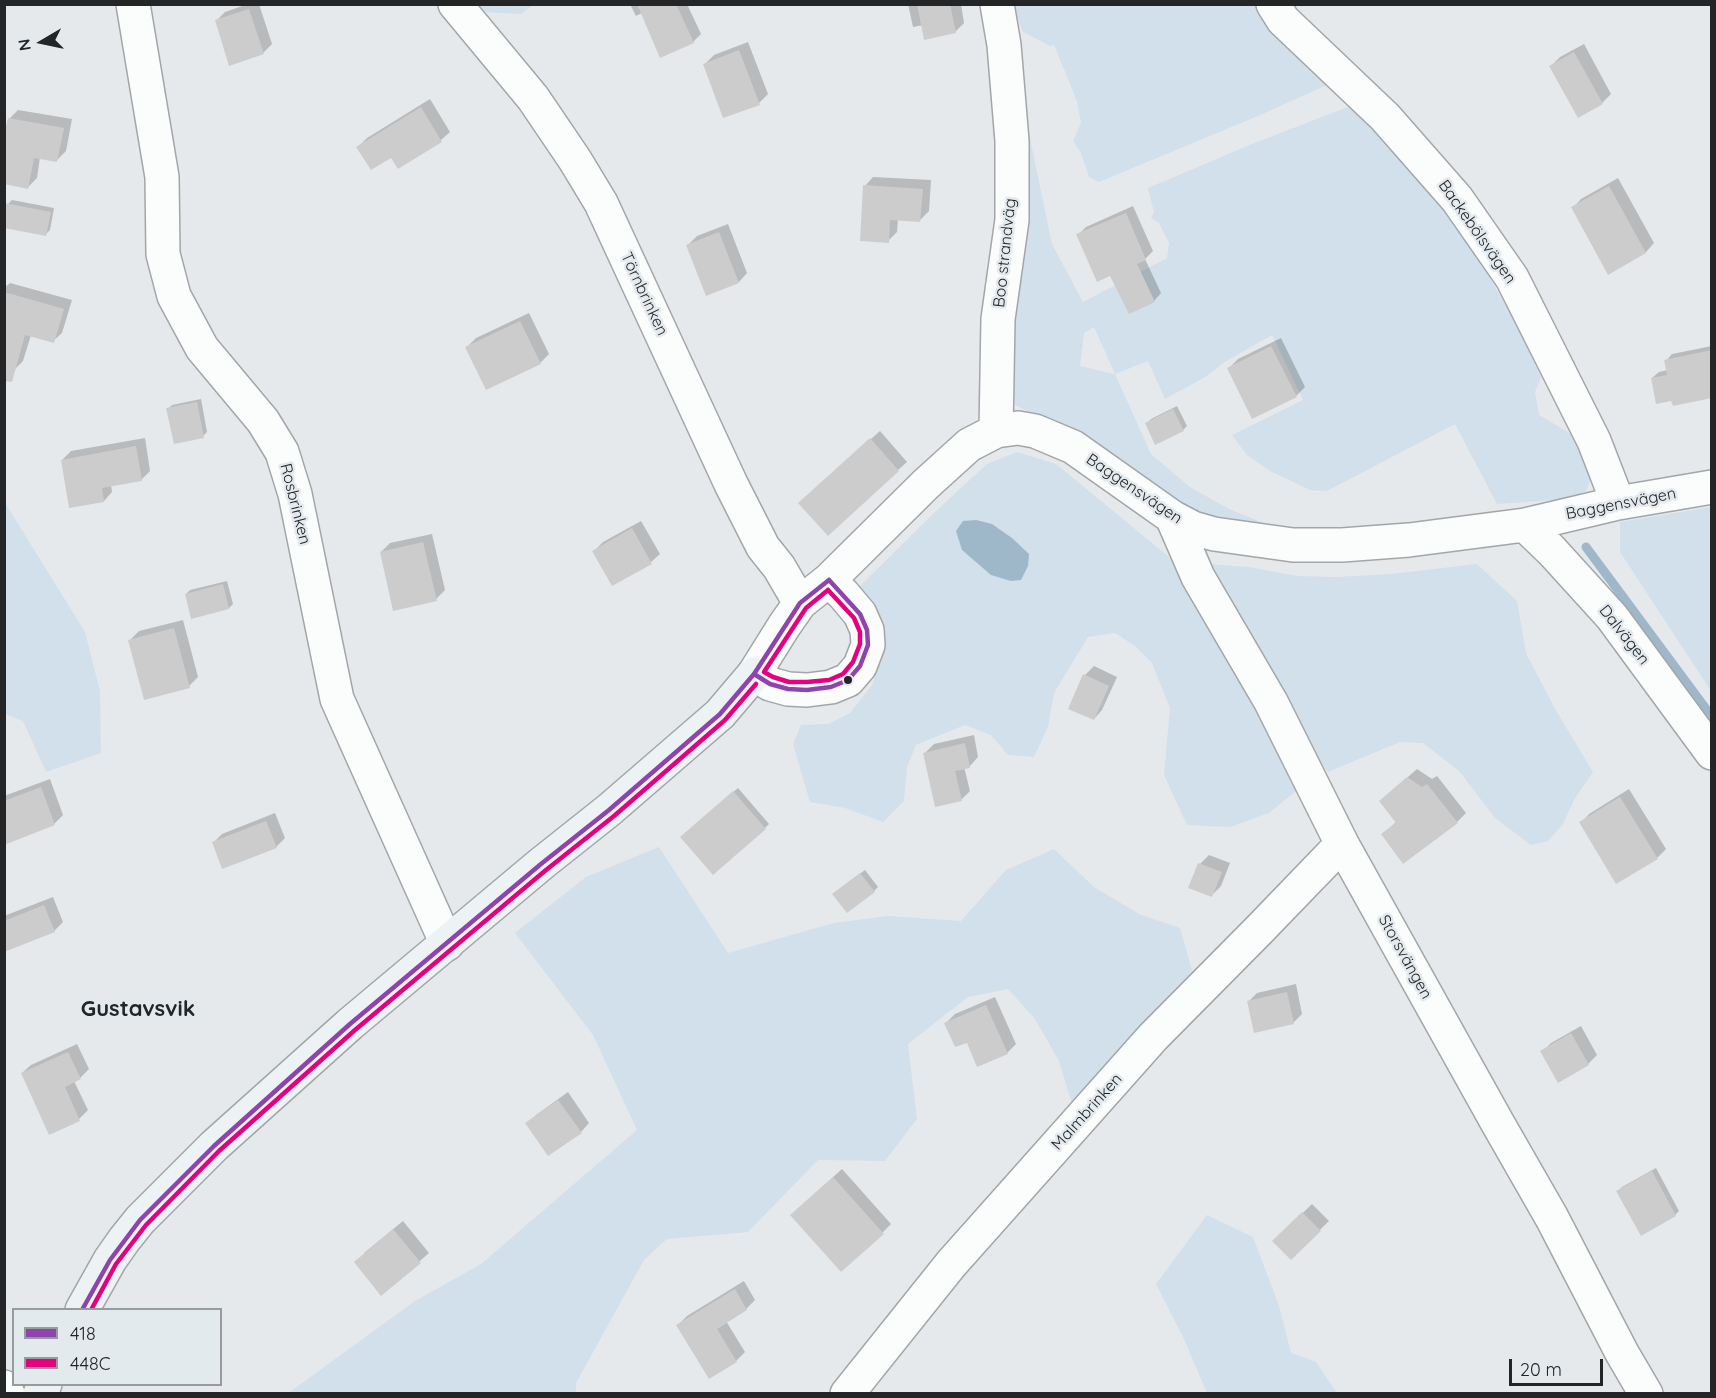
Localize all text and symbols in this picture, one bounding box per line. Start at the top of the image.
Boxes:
north arrow [12,12,72,72]
text: N [13,37,35,52]
street label: Backebölsvägen [1434,176,1520,288]
street label: Boo strandväg [990,197,1020,309]
street label: Törnbrinken [616,249,672,339]
street label: Baggensvägen [1082,450,1186,528]
street label: Rosbrinken [276,461,314,547]
street label: Baggensvägen [1564,484,1678,524]
street label: Dalvägen [1595,601,1653,669]
unlabelled marker [842,674,854,686]
street label: Storsvängen [1374,912,1436,1002]
district label: Gustavsvik [81,996,195,1022]
street label: Malmbrinken [1048,1070,1126,1154]
legend [12,1308,222,1386]
text: 418 [70,1322,96,1345]
scale bar [1512,1347,1606,1385]
text: 448C [70,1352,110,1375]
text: 20 m [1520,1358,1562,1381]

